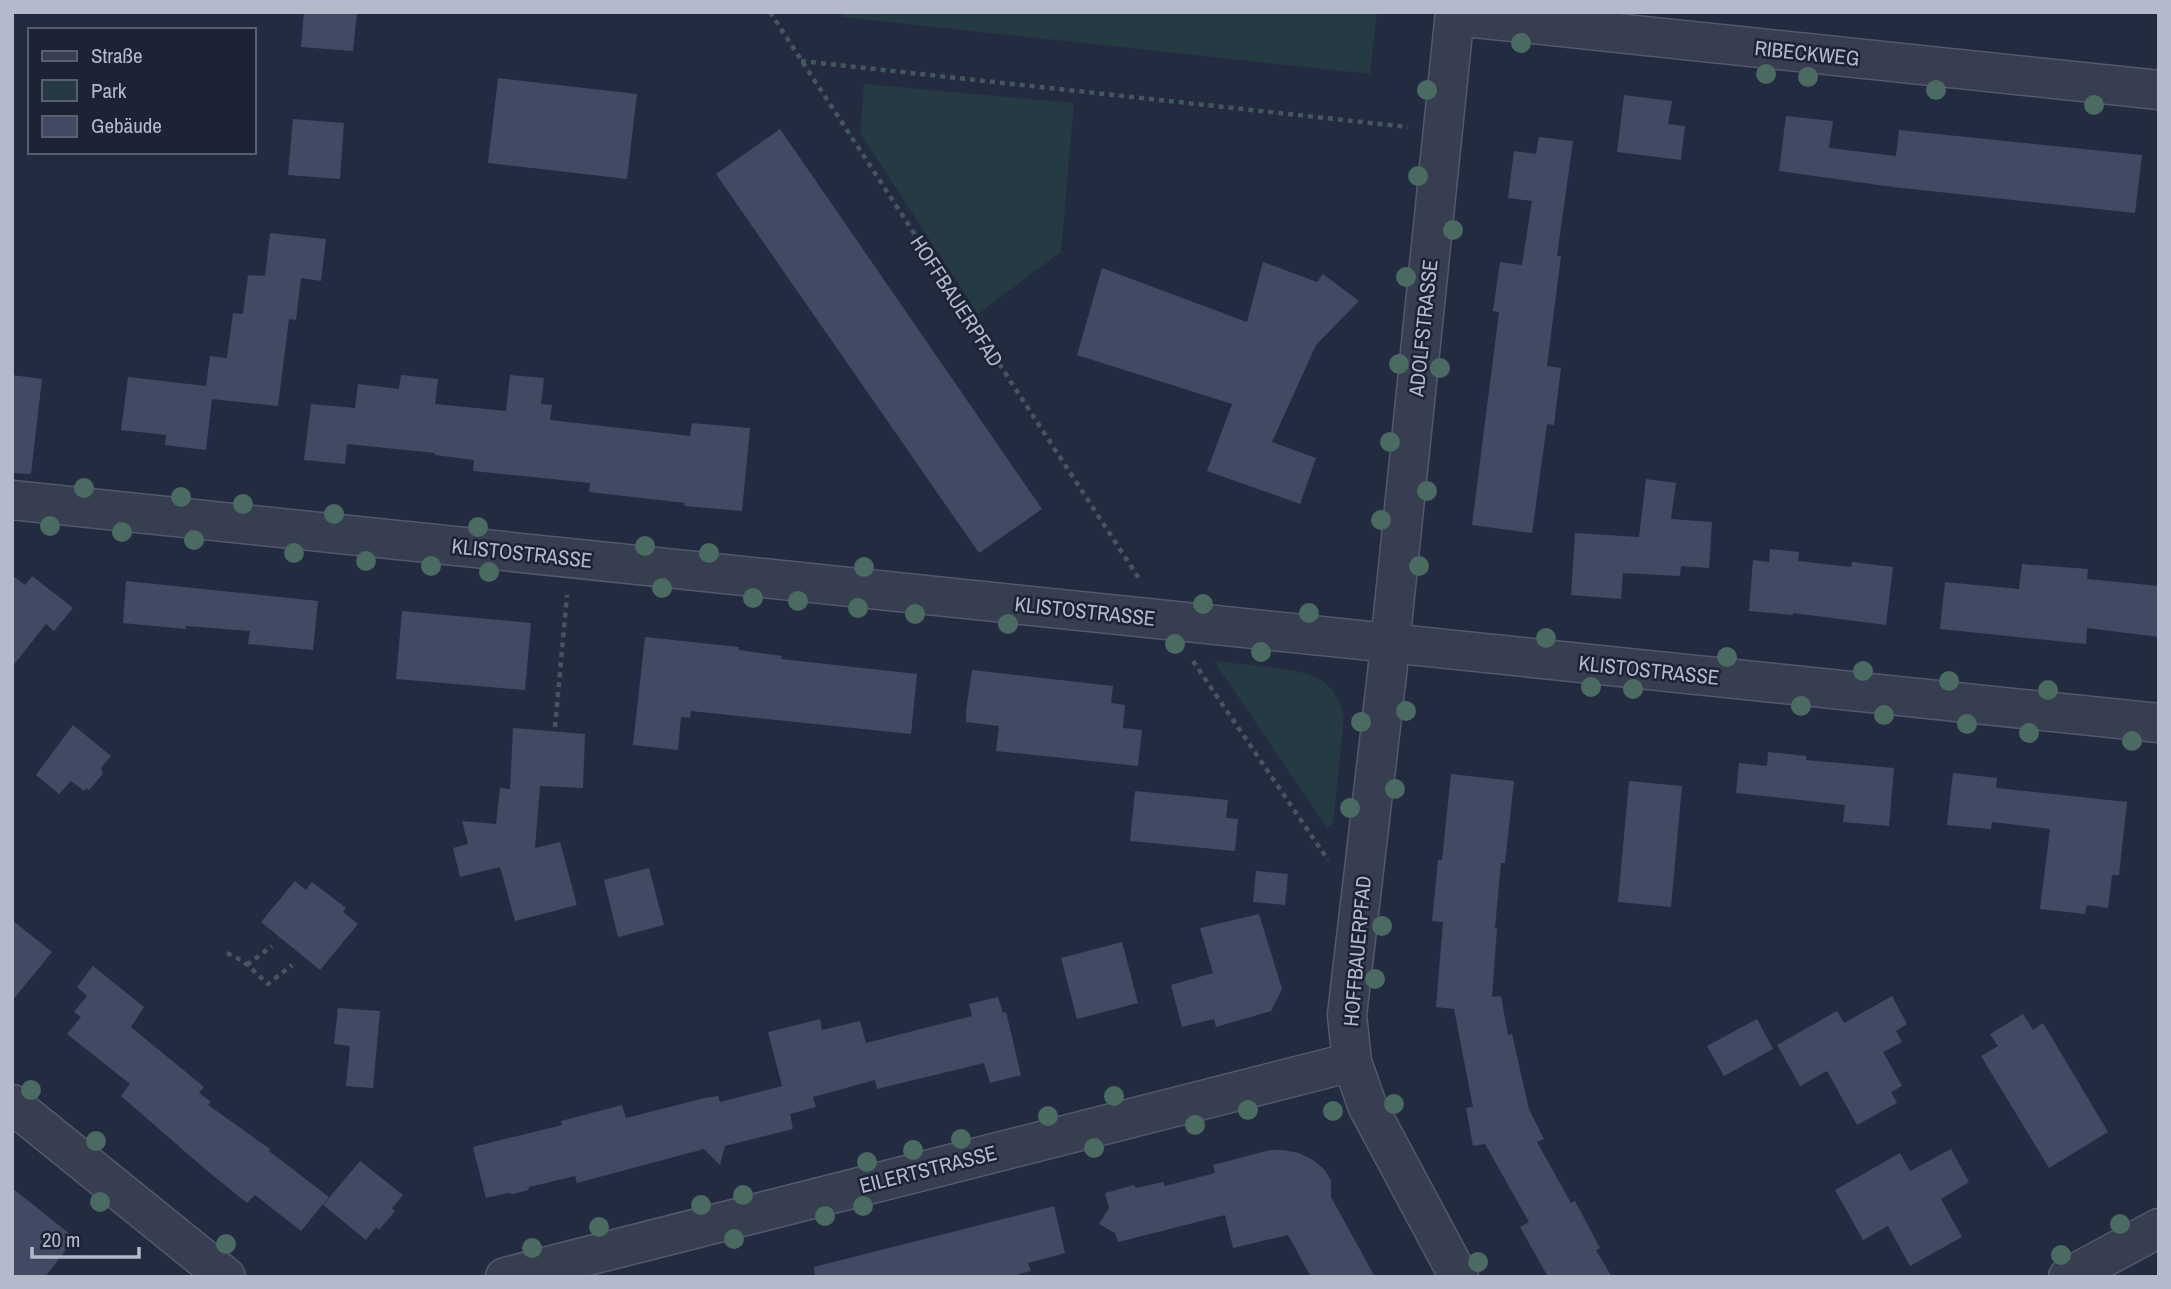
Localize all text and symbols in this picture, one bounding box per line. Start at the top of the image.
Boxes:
legend [28,28,256,154]
street label: RIBECKWEG [1753,33,1861,73]
text: Straße [91,41,143,70]
text: Park [91,76,127,105]
text: Gebäude [91,111,162,140]
street label: HOFFBAUERPFAD [904,230,1010,372]
street label: ADOLFSTRASSE [1401,258,1445,399]
street label: KLISTOSTRASSE [450,531,594,575]
street label: KLISTOSTRASSE [1013,589,1157,633]
street label: KLISTOSTRASSE [1577,648,1721,692]
street label: HOFFBAUERPFAD [1336,874,1378,1028]
street label: EILERTSTRASSE [856,1138,1000,1200]
scale bar [32,1216,138,1260]
text: 20 m [42,1225,80,1254]

